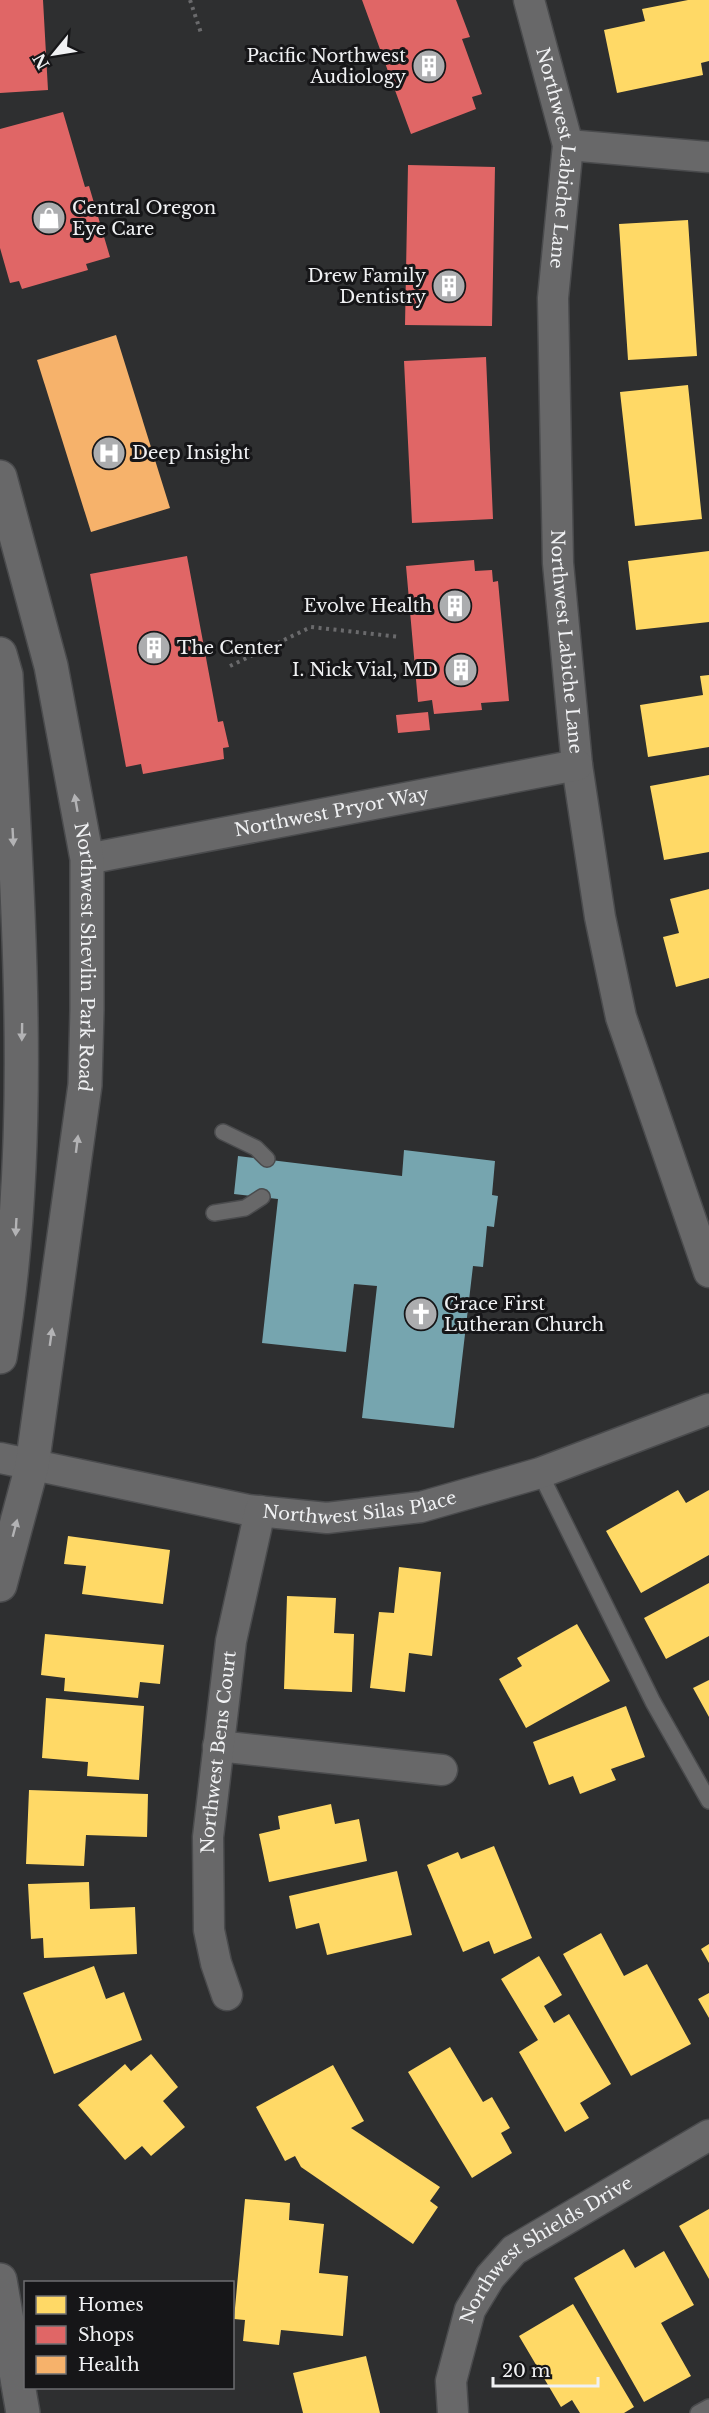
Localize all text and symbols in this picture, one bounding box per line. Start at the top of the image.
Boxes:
north arrow [24,24,84,84]
place label: Pacific Northwest Audiology [246,45,406,88]
street label: Northwest Labiche Lane [531,45,579,270]
building icon: Pacific Northwest Audiology [411,48,447,84]
text: N [29,50,53,73]
place label: Central Oregon Eye Care [72,197,216,240]
shop icon: Central Oregon Eye Care [31,200,67,236]
place label: Drew Family Dentistry [308,265,426,308]
building icon: Drew Family Dentistry [431,268,467,304]
hospital icon: Deep Insight [91,435,127,471]
place label: Deep Insight [132,442,250,464]
street label: Northwest Labiche Lane [546,529,587,755]
building icon: Evolve Health [437,588,473,624]
place label: Evolve Health [304,595,432,617]
building icon: The Center [136,630,172,666]
place label: The Center [177,637,283,659]
building icon: I. Nick Vial, MD [443,652,479,688]
place label: I. Nick Vial, MD [292,659,438,681]
street label: Northwest Pryor Way [232,783,431,842]
one-way arrow [72,793,81,812]
street label: Northwest Shevlin Park Road [69,821,98,1093]
one-way arrow [9,828,18,847]
one-way arrow [17,1023,27,1042]
one-way arrow [73,1134,82,1153]
one-way arrow [11,1218,20,1237]
place label: Grace First Lutheran Church [444,1293,604,1336]
church icon: Grace First Lutheran Church [403,1296,439,1332]
one-way arrow [47,1327,56,1346]
street label: Northwest Silas Place [262,1486,459,1530]
one-way arrow [11,1519,21,1537]
street label: Northwest Bens Court [197,1649,241,1854]
street label: Northwest Shields Drive [456,2172,636,2326]
legend [24,2281,234,2389]
text: Homes [78,2294,144,2316]
text: Shops [78,2324,134,2346]
scale bar [493,2350,598,2388]
text: Health [78,2354,140,2376]
text: 20 m [502,2360,550,2382]

